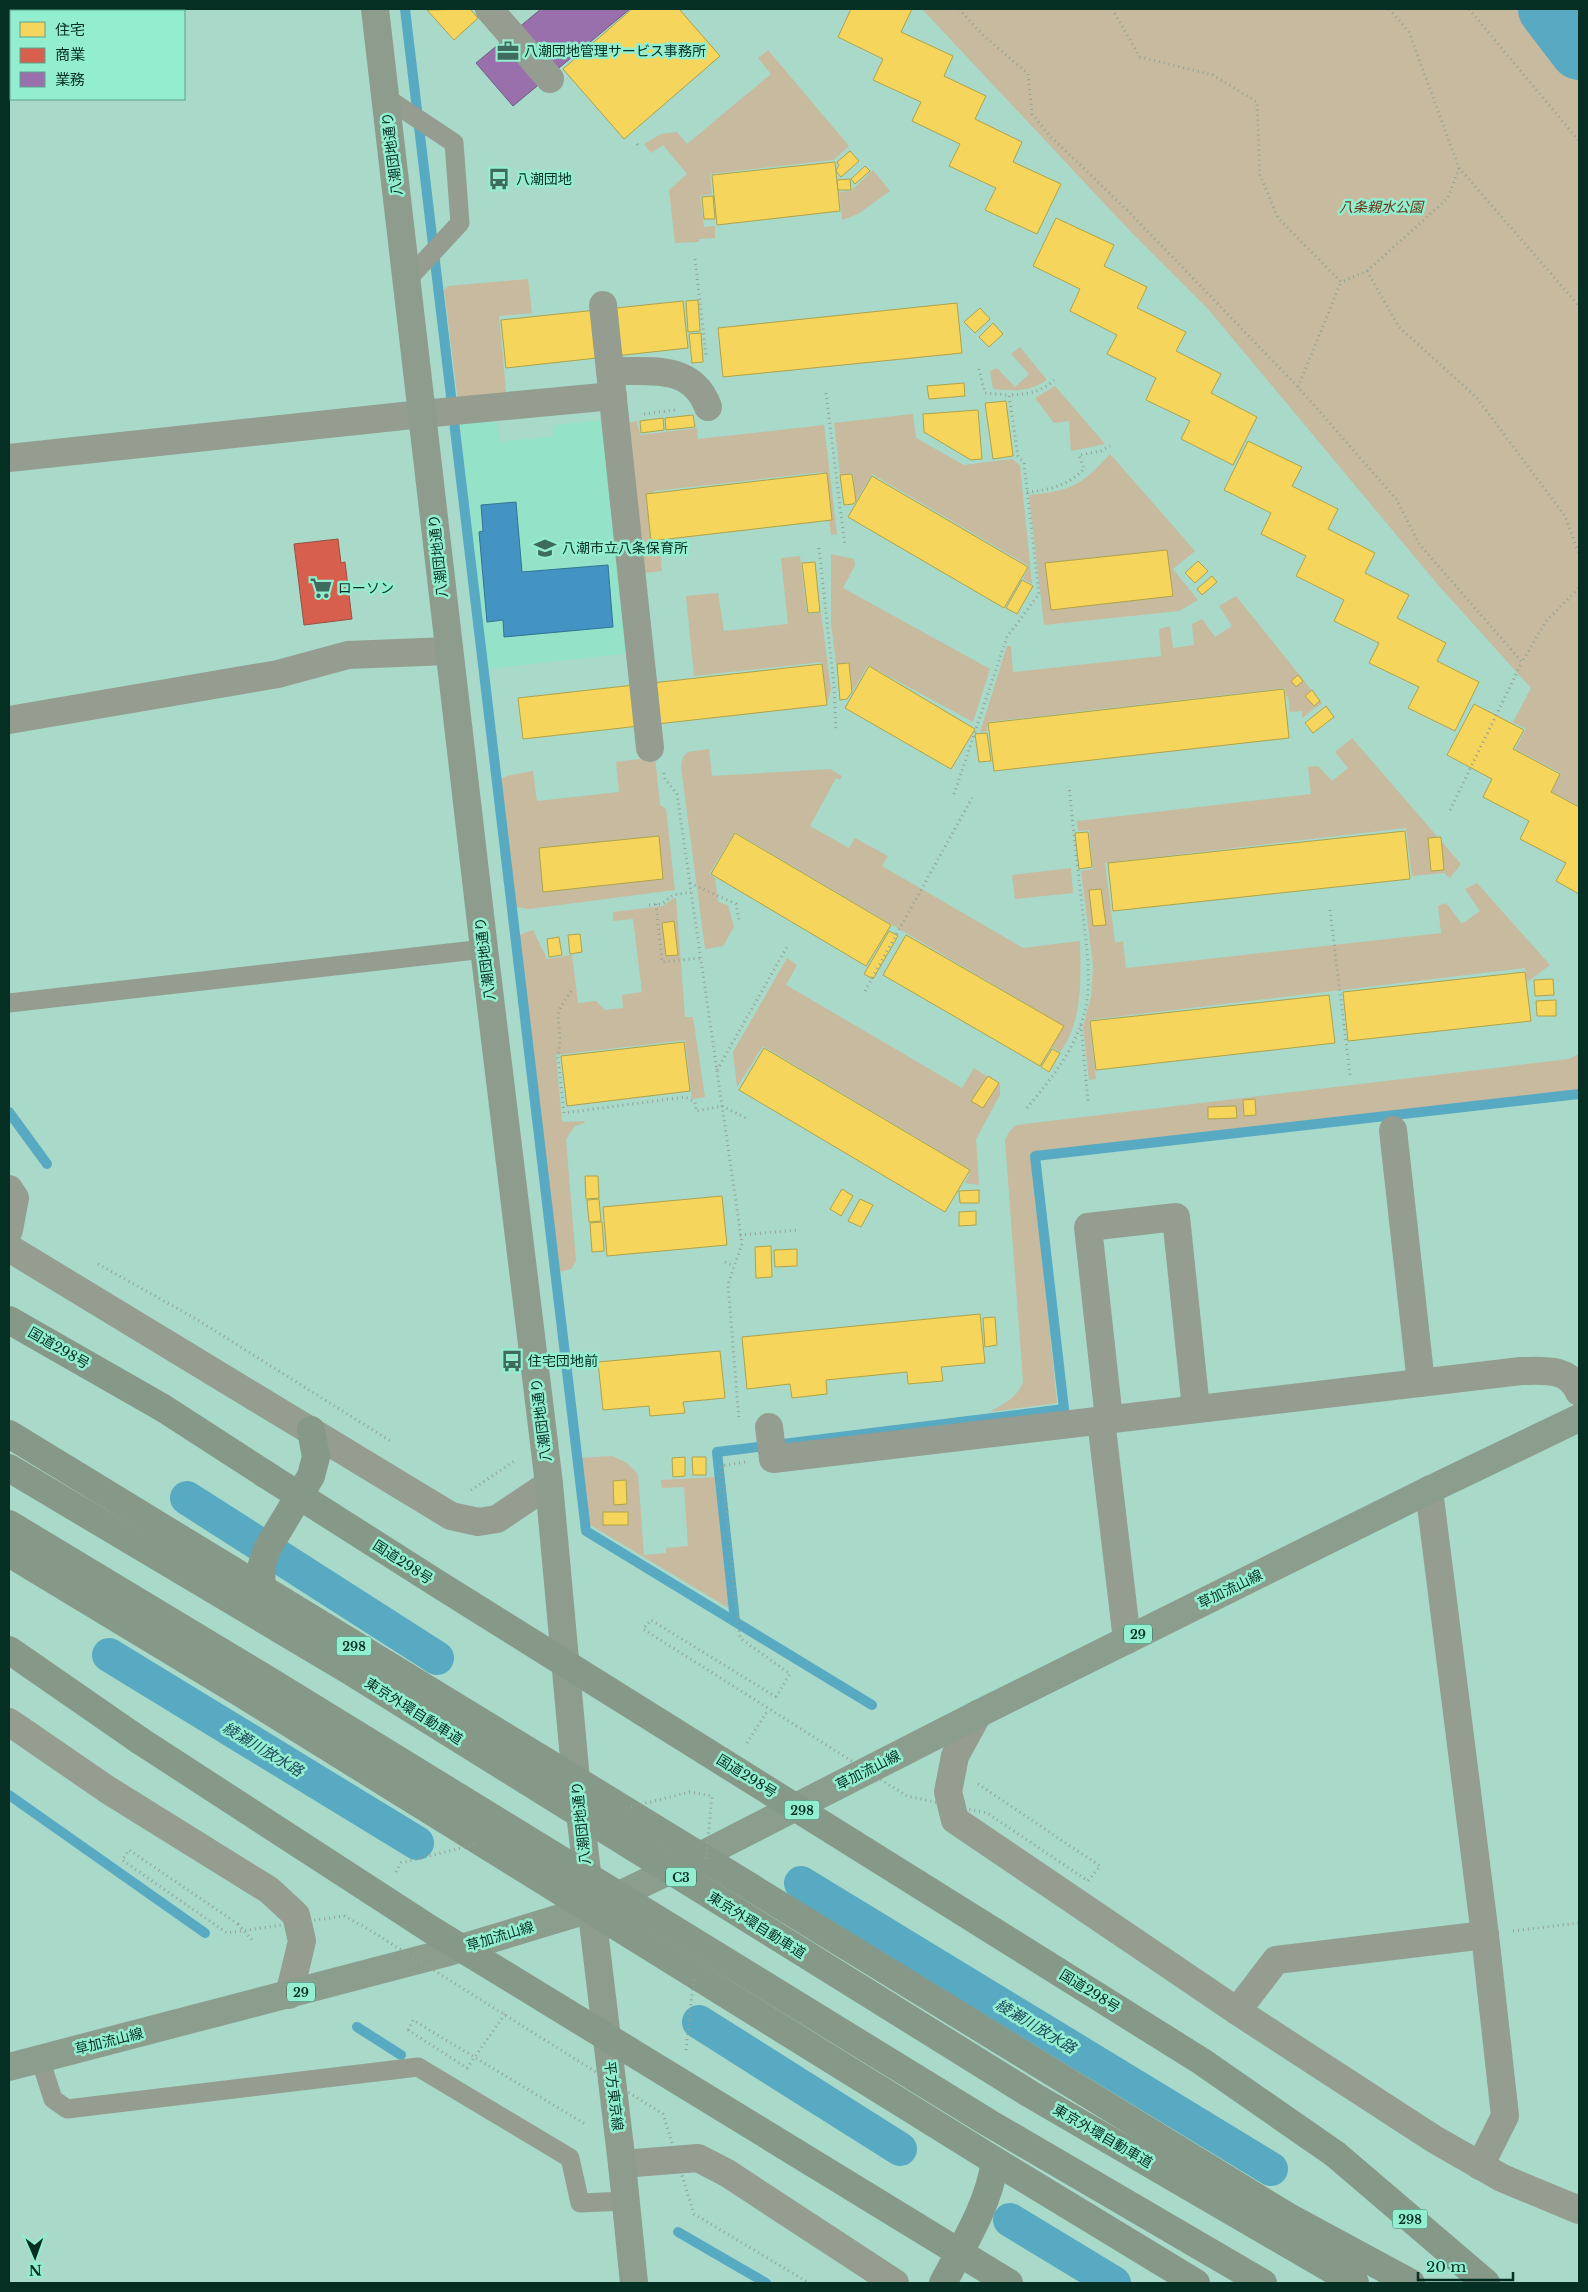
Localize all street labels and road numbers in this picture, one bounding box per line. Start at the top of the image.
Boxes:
street label: 八潮団地通り [378,111,406,197]
street label: 八潮団地通り [425,513,451,599]
street label: 八潮団地通り [471,916,499,1002]
street label: 国道298号 [25,1323,93,1373]
street label: 八潮団地通り [527,1377,555,1463]
street label: 国道298号 [370,1536,436,1588]
street label: 草加流山線 [1195,1566,1265,1612]
road number: 29 [1124,1625,1152,1644]
road number: 298 [336,1636,372,1655]
street label: 東京外環自動車道 [362,1674,466,1748]
street label: 草加流山線 [833,1746,903,1794]
street label: 国道298号 [713,1750,781,1802]
street label: 八潮団地通り [568,1780,594,1866]
road number: 298 [784,1800,820,1820]
road number: C3 [666,1868,696,1886]
street label: 東京外環自動車道 [705,1888,809,1962]
street label: 草加流山線 [464,1917,536,1955]
street label: 国道298号 [1056,1965,1124,2017]
road number: 29 [287,1982,315,2001]
street label: 草加流山線 [73,2024,145,2058]
street label: 平方東京線 [601,2060,627,2132]
street label: 東京外環自動車道 [1050,2100,1156,2172]
road number: 298 [1392,2210,1428,2228]

